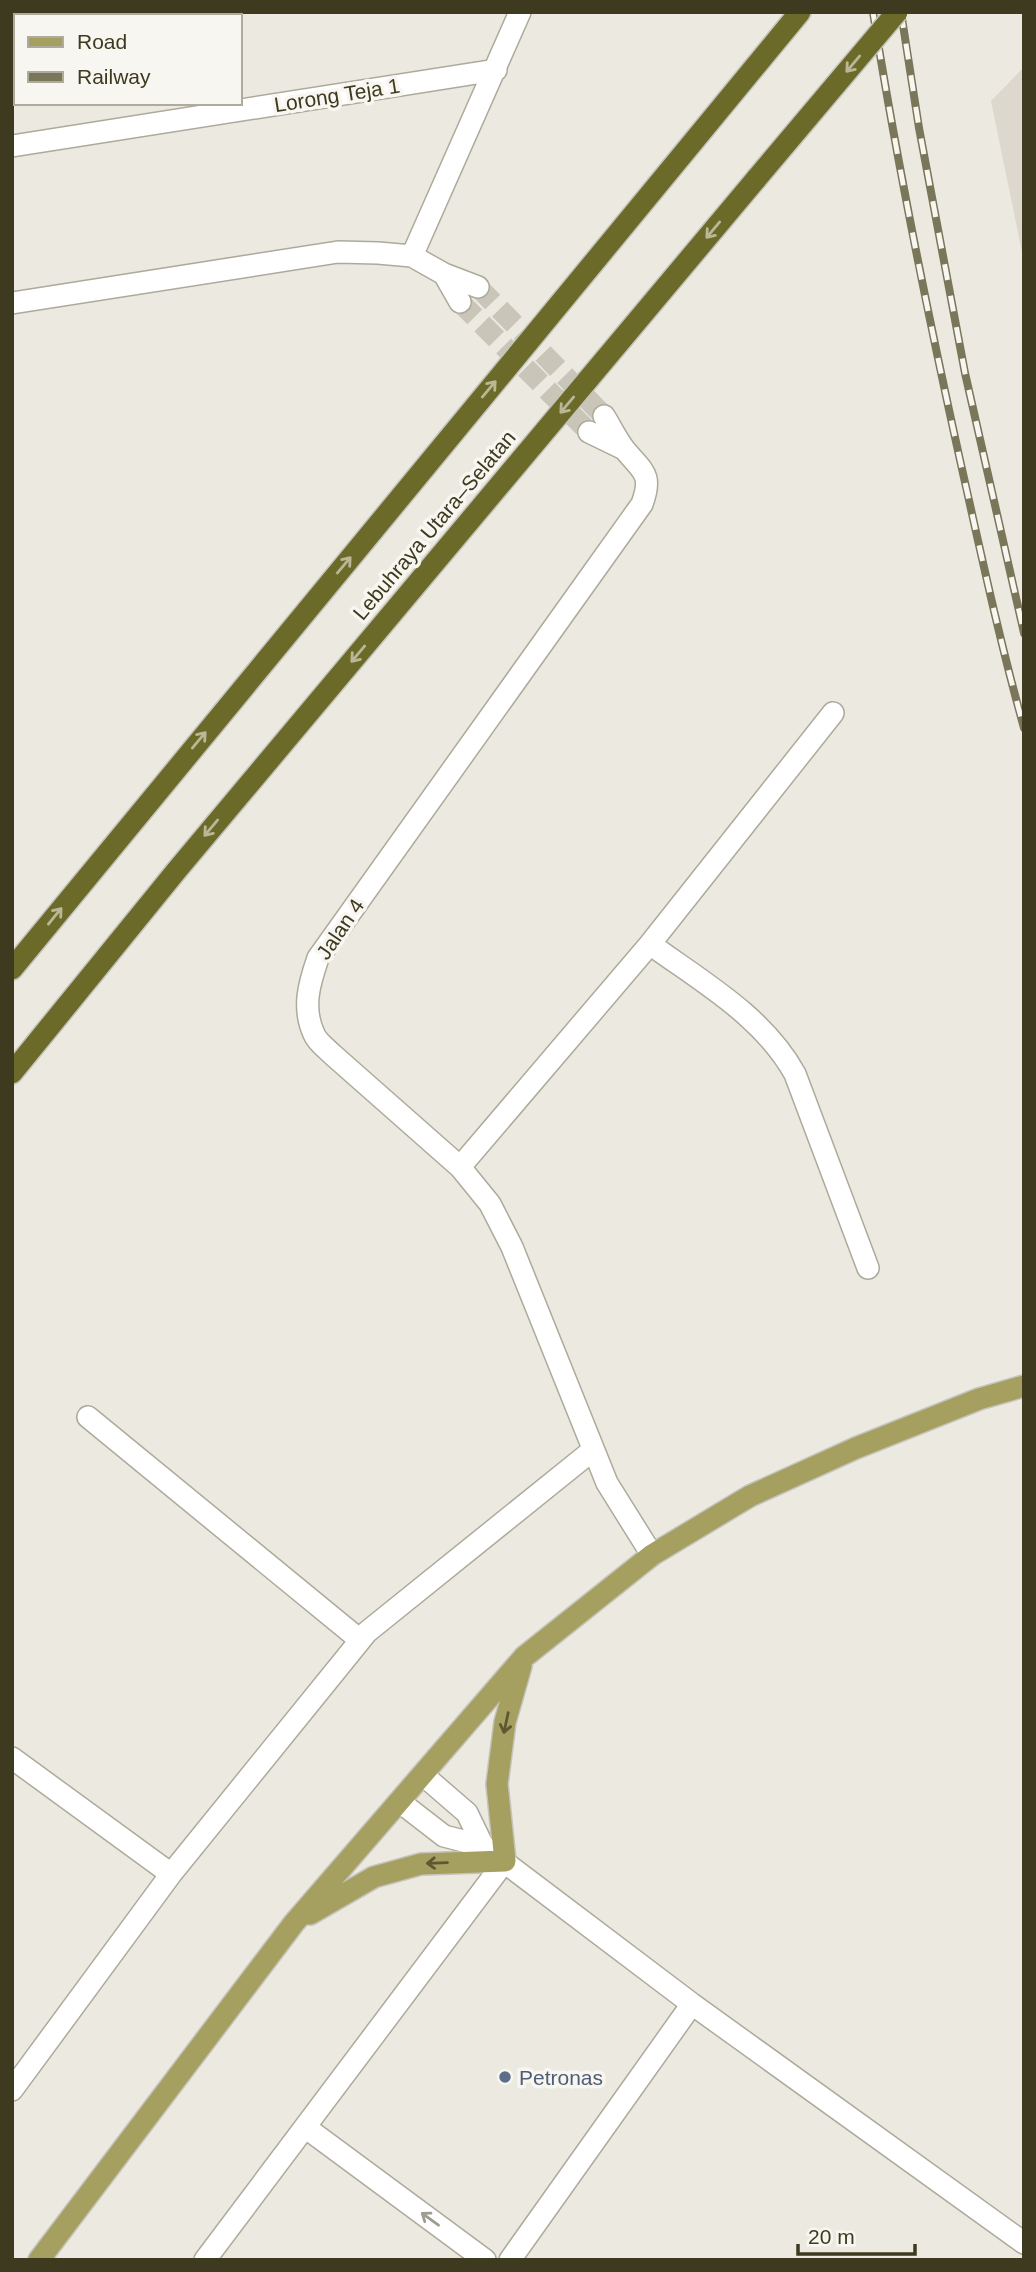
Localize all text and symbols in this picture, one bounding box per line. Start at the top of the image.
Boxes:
legend [14,14,242,105]
text: Road [77,30,127,53]
one-way arrow [845,55,861,73]
text: Railway [77,65,151,88]
street label: Lorong Teja 1 [273,74,401,116]
one-way arrow [705,221,721,239]
one-way arrow [481,381,497,399]
one-way arrow [559,395,575,413]
street label: Lebuhraya Utara–Selatan [348,426,520,624]
one-way arrow [337,556,352,574]
one-way arrow [350,645,366,663]
one-way arrow [192,732,207,750]
one-way arrow [204,819,219,837]
street label: Jalan 4 [312,894,369,964]
one-way arrow [48,908,63,926]
one-way arrow [498,1711,512,1734]
one-way arrow [425,1857,448,1870]
place label: Petronas [519,2066,603,2089]
marker: Petronas [497,2069,513,2085]
one-way arrow [421,2212,440,2226]
scale bar [798,2212,915,2256]
text: 20 m [808,2225,855,2248]

